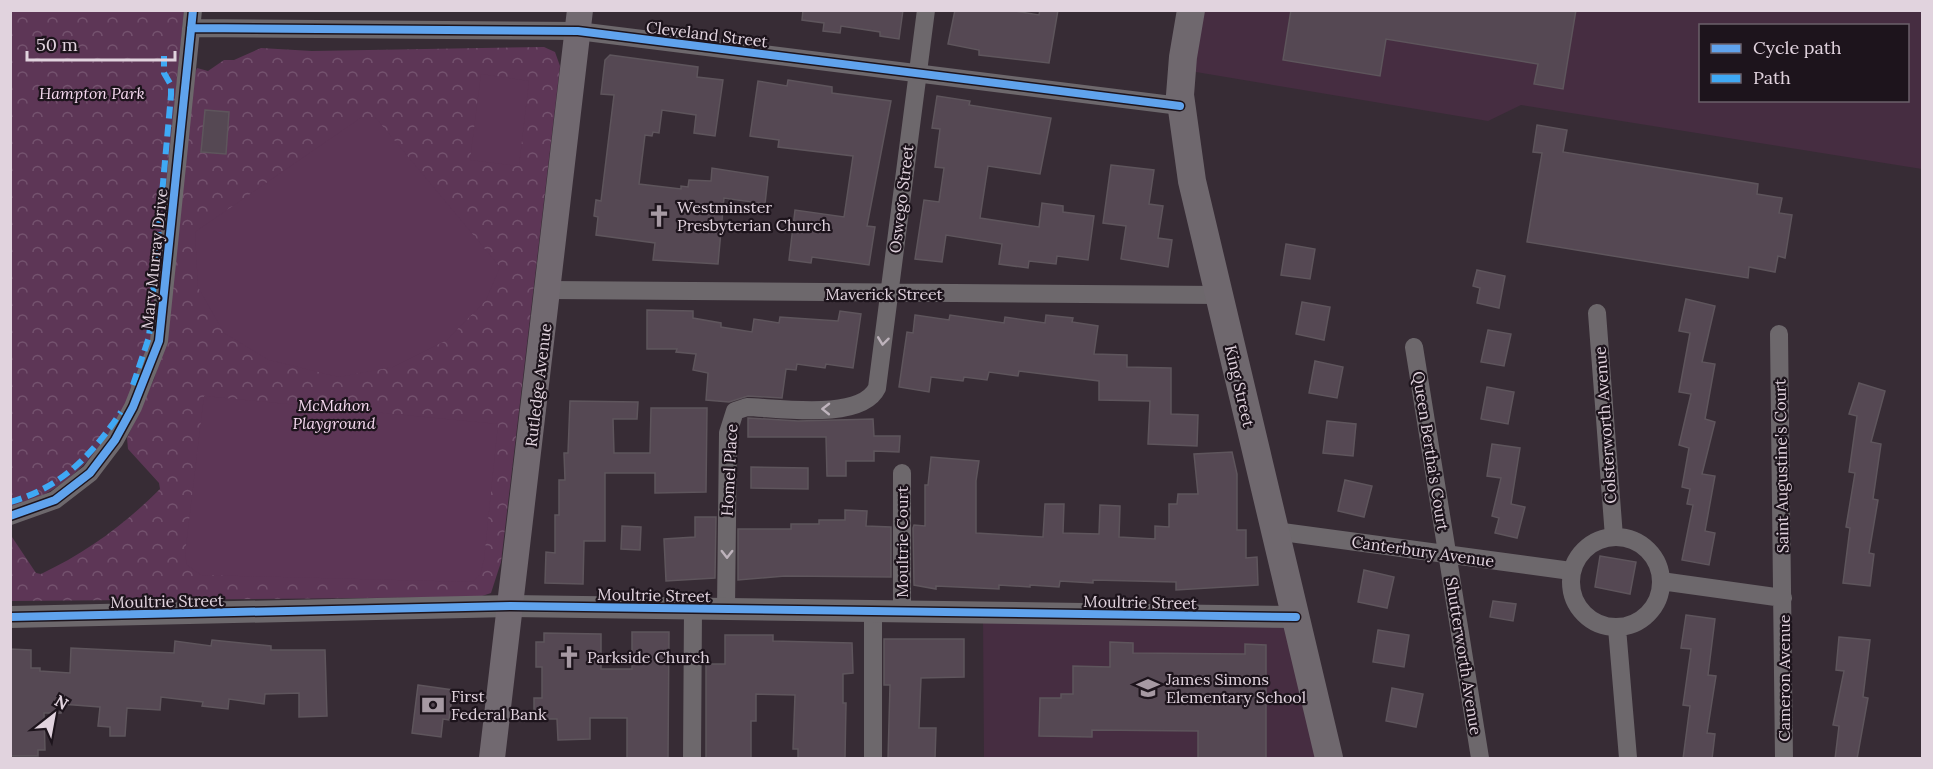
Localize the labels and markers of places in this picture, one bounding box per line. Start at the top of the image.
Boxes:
place label: Westminster Presbyterian Church [677,197,831,235]
church icon: Westminster Presbyterian Church [646,203,672,229]
church icon: Parkside Church [556,644,582,670]
place label: Parkside Church [587,647,710,667]
place label: James Simons Elementary School [1165,669,1306,707]
school or university icon: James Simons Elementary School [1135,675,1161,701]
place label: First Federal Bank [451,686,547,724]
bank icon: First Federal Bank [420,692,446,718]

